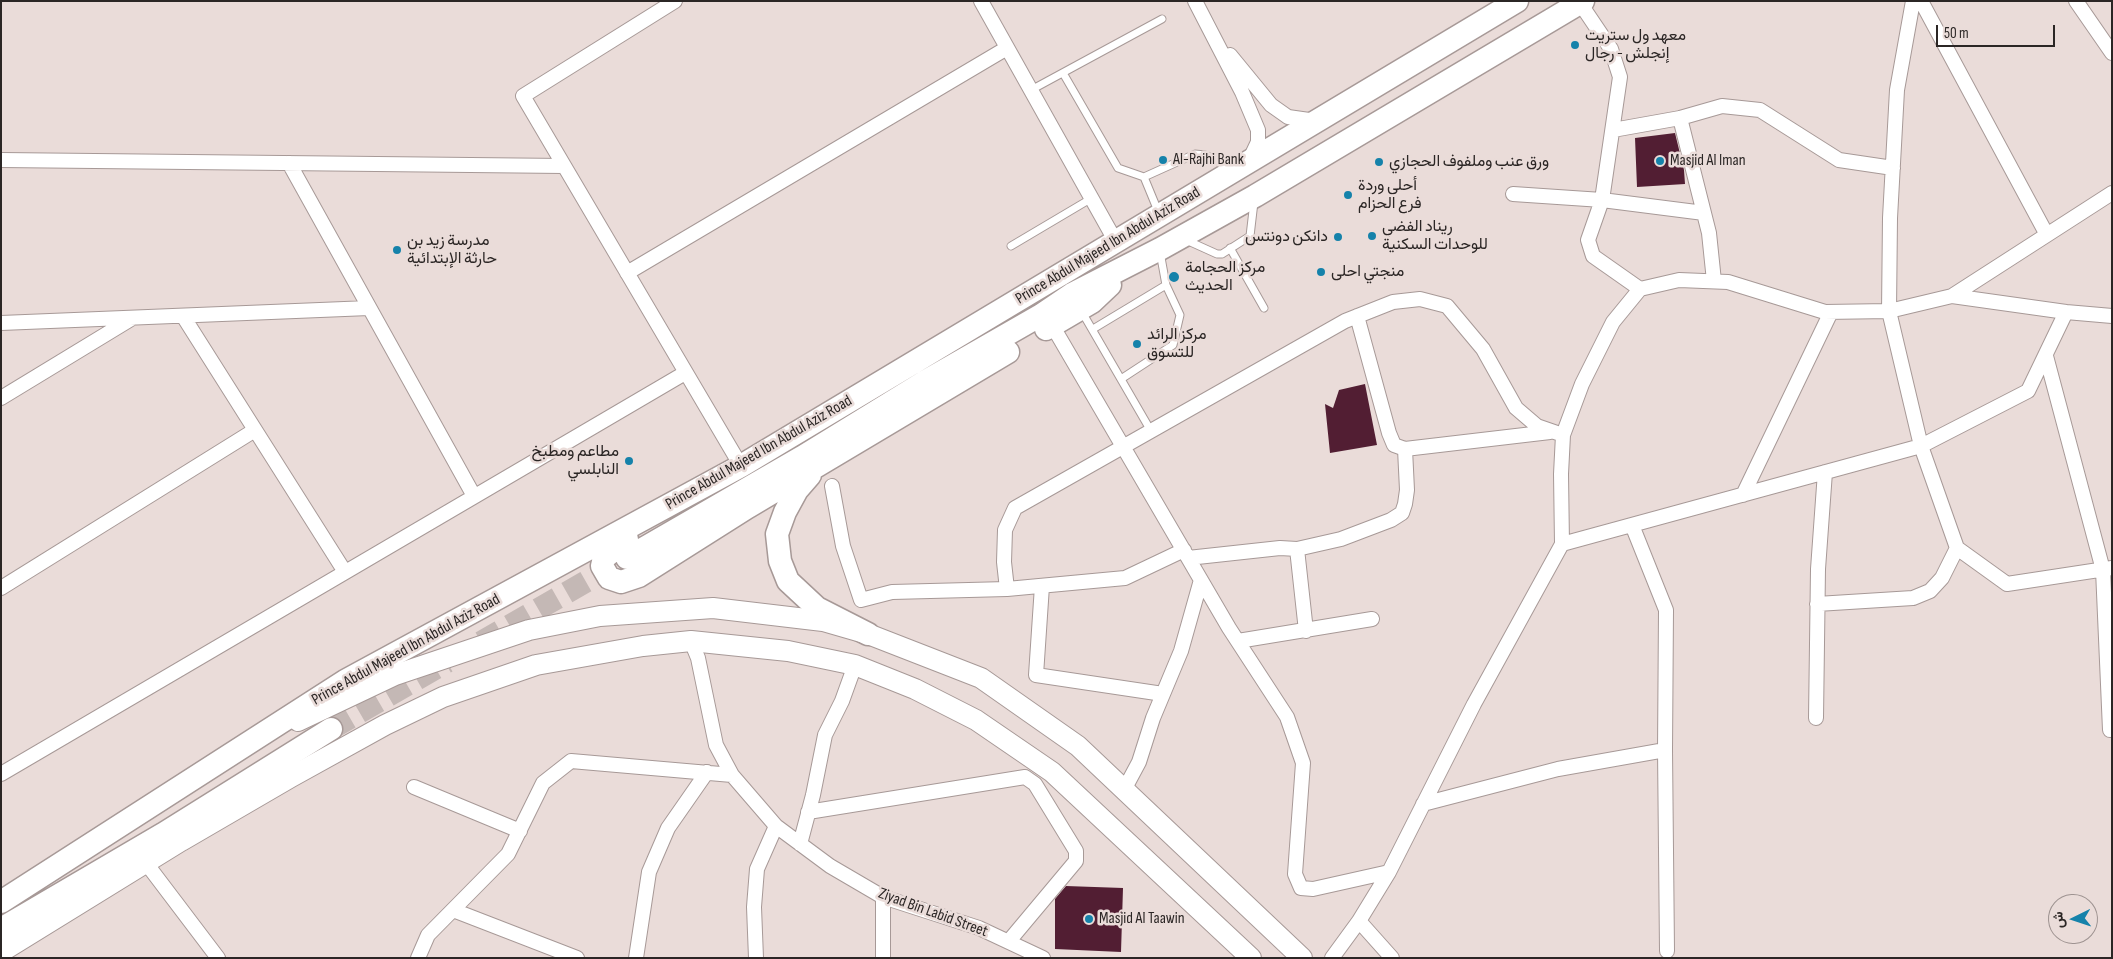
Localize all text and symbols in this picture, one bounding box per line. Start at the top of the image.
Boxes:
scale bar [1938,15,2057,47]
text: 50 m [1944,24,1969,43]
place label: معهد ول ستريت إنجلش - رجال [1585,26,1686,64]
marker: معهد ول ستريت إنجلش - رجال [1569,39,1581,51]
place label: Al-Rajhi Bank [1173,150,1244,170]
place label: Masjid Al Iman [1670,151,1746,171]
place label: ورق عنب وملفوف الحجازي [1389,152,1549,172]
marker: Al-Rajhi Bank [1157,154,1169,166]
marker: Masjid Al Iman [1654,155,1666,167]
marker: ورق عنب وملفوف الحجازي [1373,156,1385,168]
place label: أحلى وردة فرع الحزام [1358,176,1421,214]
street label: Prince Abdul Majeed Ibn Abdul Aziz Road [1012,183,1204,309]
marker: أحلى وردة فرع الحزام [1342,189,1354,201]
place label: ريناد الفضي للوحدات السكنية [1382,217,1488,255]
place label: دانكن دونتس [1245,227,1328,247]
marker: ريناد الفضي للوحدات السكنية [1366,230,1378,242]
place label: مدرسة زيد بن حارثة الإبتدائية [407,231,497,269]
marker: دانكن دونتس [1332,231,1344,243]
marker: مدرسة زيد بن حارثة الإبتدائية [391,244,403,256]
place label: مركز الحجامة الحديث [1185,258,1265,296]
place label: منجتي احلى [1331,262,1404,282]
marker: منجتي احلى [1315,266,1327,278]
marker: مركز الحجامة الحديث [1167,270,1181,284]
place label: مركز الرائد للتسوق [1147,325,1207,363]
marker: مركز الرائد للتسوق [1131,338,1143,350]
street label: Prince Abdul Majeed Ibn Abdul Aziz Road [662,392,856,514]
place label: مطاعم ومطبخ النابلسي [531,442,619,480]
marker: مطاعم ومطبخ النابلسي [623,455,635,467]
street label: Prince Abdul Majeed Ibn Abdul Aziz Road [309,590,503,710]
street label: Ziyad Bin Labid Street [876,884,990,942]
north arrow [2048,894,2098,944]
place label: Masjid Al Taawin [1099,909,1185,929]
text: ش [2049,911,2068,929]
marker: Masjid Al Taawin [1083,913,1095,925]

